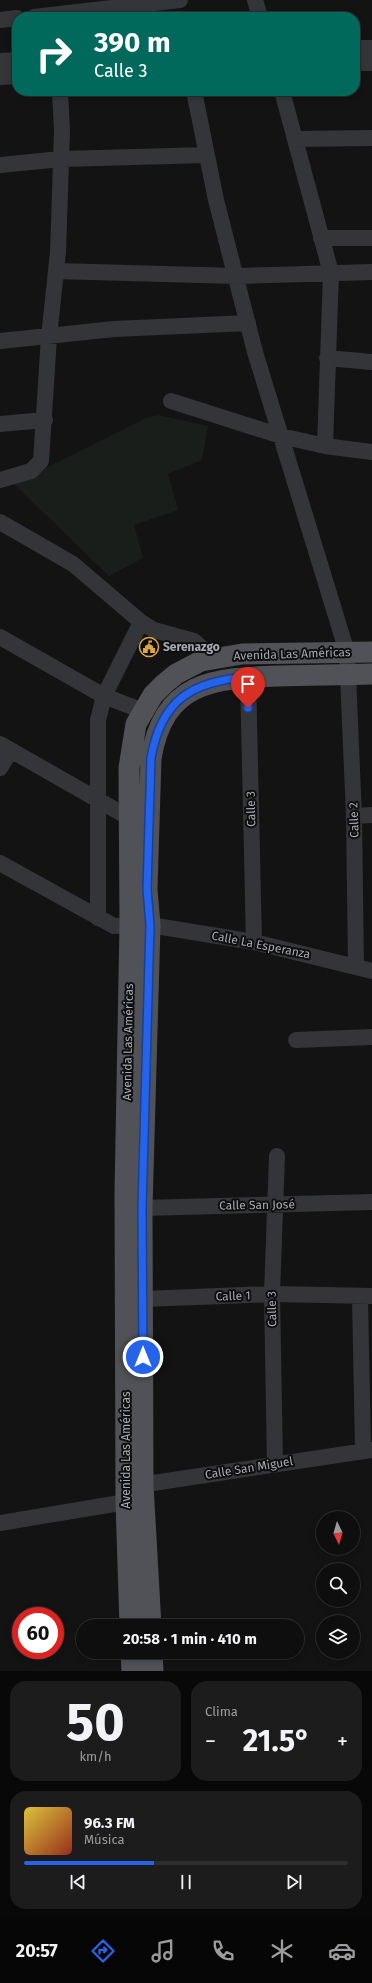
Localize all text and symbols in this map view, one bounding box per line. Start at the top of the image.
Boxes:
text: 390 m [94,26,171,59]
icon: right [28,28,80,80]
text: Calle 3 [94,60,148,82]
public building icon: Serenazgo [138,636,160,658]
place label: Serenazgo [163,640,220,654]
street label: Avenida Las Américas [233,645,351,663]
pin [231,667,265,708]
icon: arrive [237,673,259,695]
street label: Calle 3 [244,791,258,827]
street label: Calle 2 [346,802,362,838]
street label: Calle La Esperanza [210,929,312,961]
street label: Avenida Las Américas [120,983,136,1101]
street label: Calle San José [219,1197,295,1213]
street label: Calle 1 [215,1288,251,1304]
street label: Calle 3 [265,1291,279,1327]
position arrow [122,1336,164,1378]
street label: Avenida Las Américas [119,1391,133,1508]
street label: Calle San Miguel [204,1454,294,1482]
north arrow [316,1511,360,1555]
map controls [316,1511,360,1659]
button: search [316,1563,360,1607]
speed limit sign: 60 [12,1607,64,1659]
button: layers [316,1615,360,1659]
text: 20:58 · 1 min · 410 m [123,1630,257,1648]
text: 50 [66,1691,125,1754]
text: Clima [205,1704,238,1719]
text: 21.5° [243,1723,310,1759]
text: − [205,1728,216,1755]
text: + [337,1728,348,1755]
text: km/h [79,1749,112,1764]
text: 96.3 FM [84,1814,135,1832]
text: Música [84,1832,125,1847]
icon: previous [67,1871,89,1893]
icon: pause [175,1871,197,1893]
icon: next [283,1871,305,1893]
icon: directions [89,1937,117,1965]
icon: music [149,1937,177,1965]
icon: phone [209,1937,237,1965]
icon: climate [268,1937,296,1965]
icon: car [328,1937,356,1965]
text: 20:57 [16,1940,58,1962]

